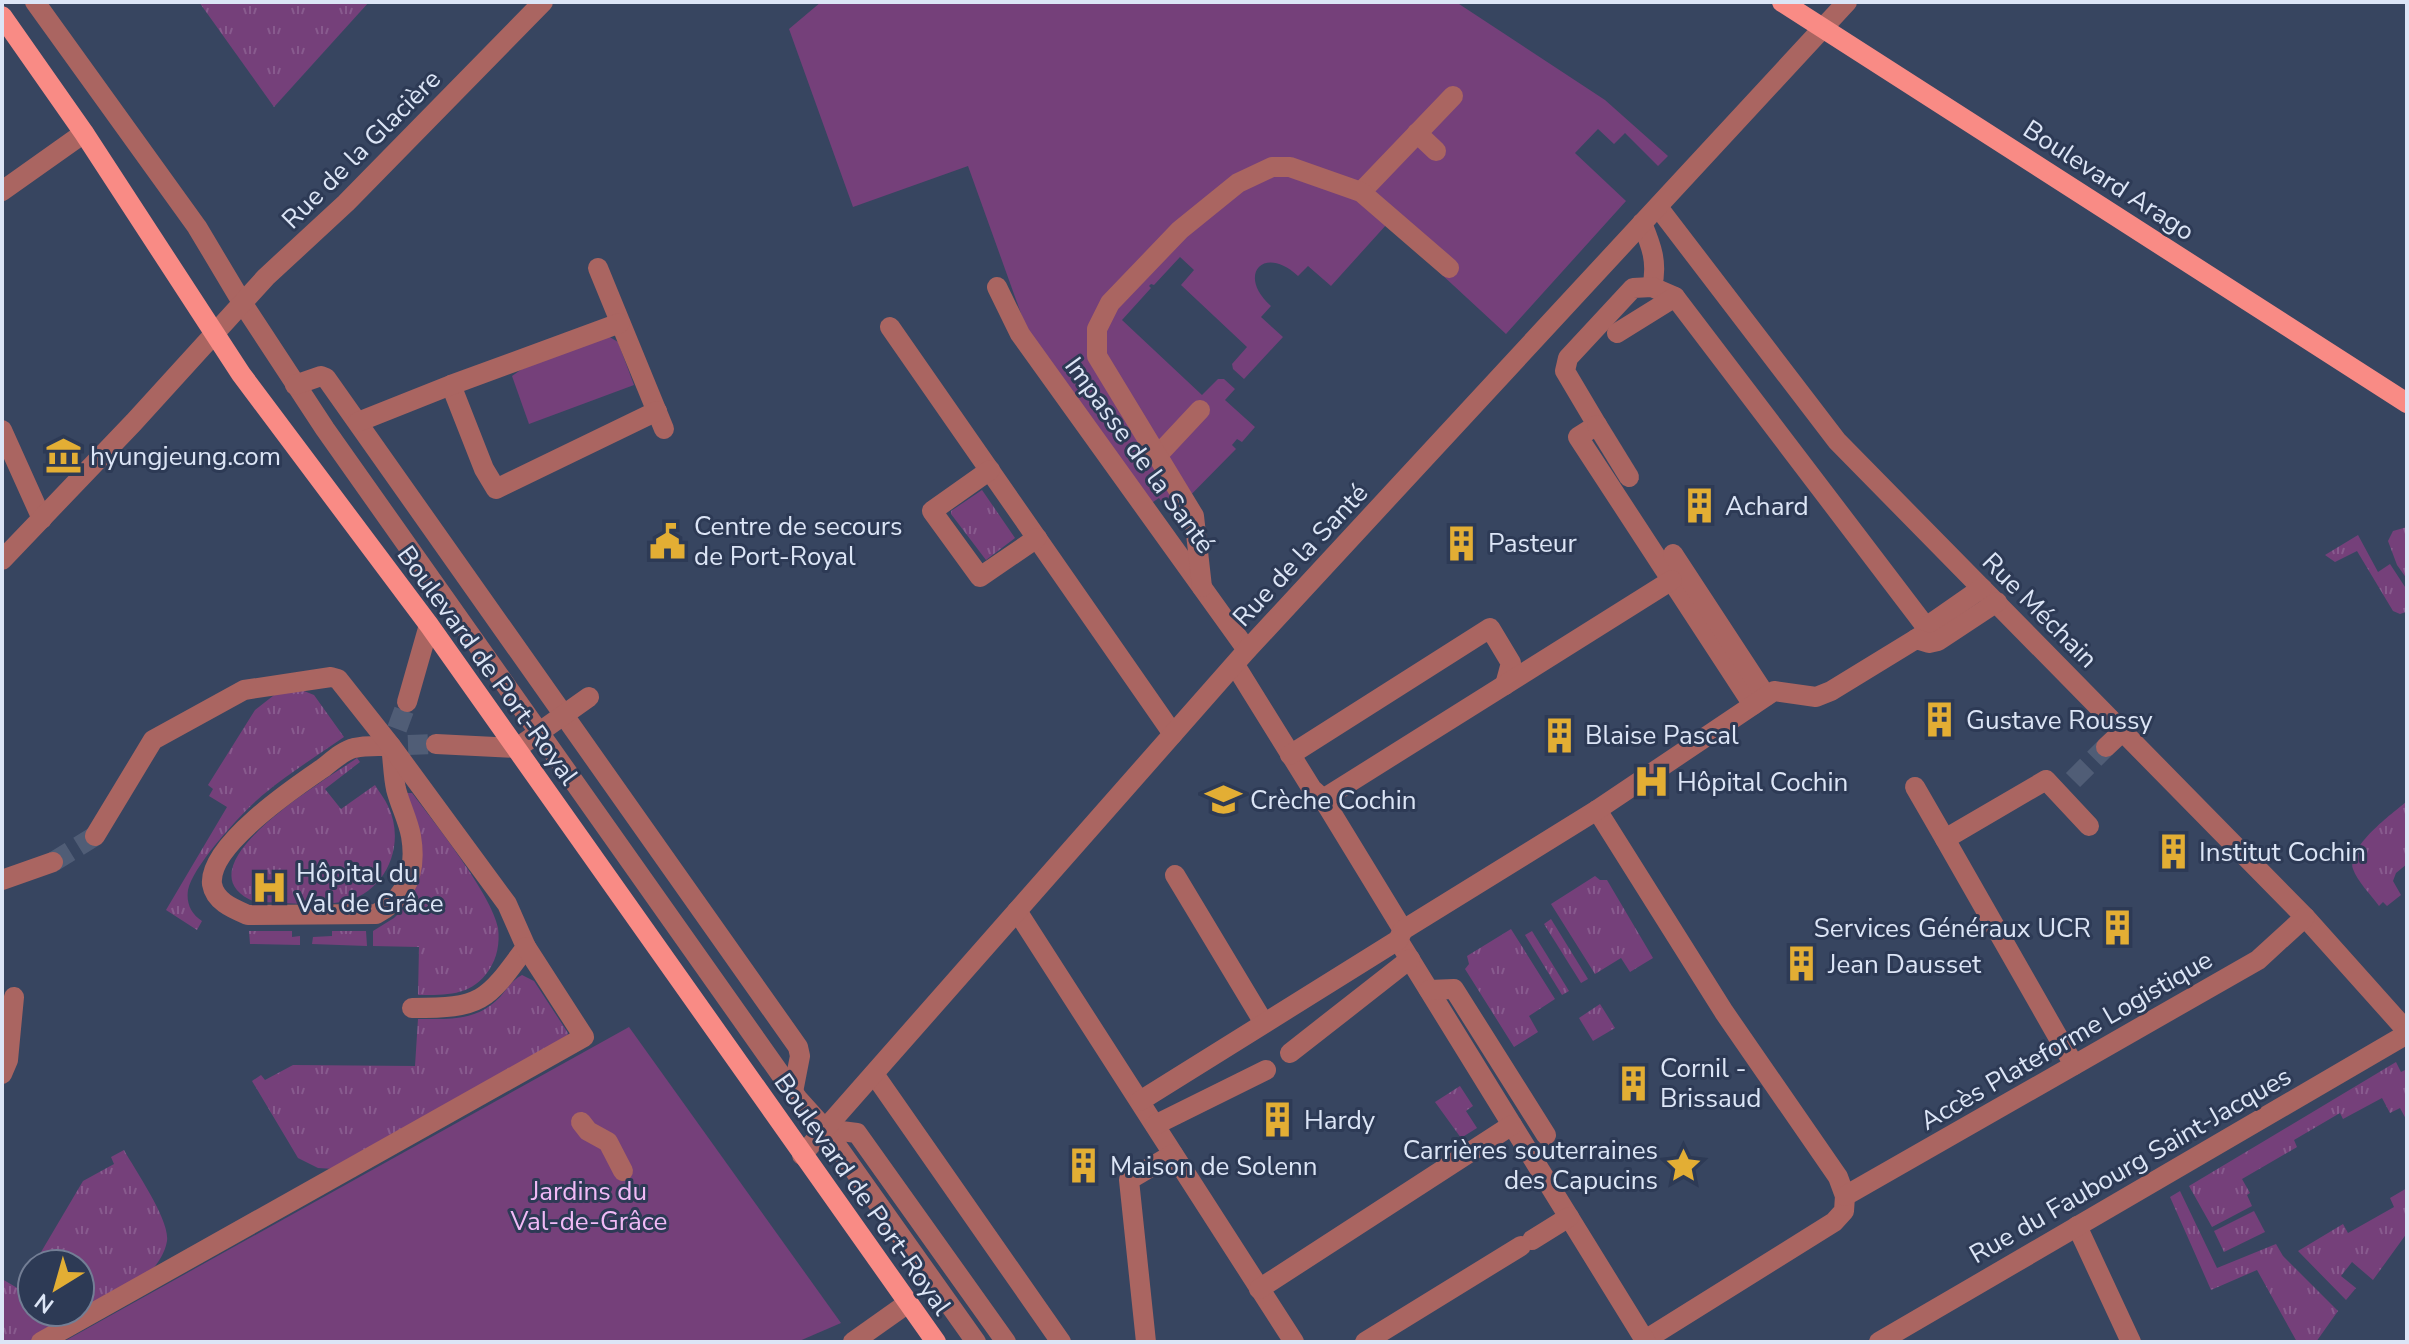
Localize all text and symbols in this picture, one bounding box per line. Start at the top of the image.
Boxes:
street label: Rue de la Glacière [274,62,449,237]
street label: Boulevard Arago [2016,112,2201,249]
street label: Impasse de la Santé [1057,350,1223,560]
museum icon: hyungjeung.com [45,437,83,475]
place label: hyungjeung.com [90,439,281,474]
street label: Rue de la Santé [1225,476,1376,634]
building icon: Achard [1680,487,1718,525]
place label: Achard [1725,489,1809,524]
place label: Centre de secours de Port-Royal [694,509,902,574]
public building icon: Centre de secours de Port-Royal [649,522,687,560]
building icon: Pasteur [1443,524,1481,562]
place label: Pasteur [1488,526,1577,561]
street label: Boulevard de Port-Royal [389,539,586,792]
street label: Rue Méchain [1974,545,2105,676]
building icon: Gustave Roussy [1921,701,1959,739]
place label: Gustave Roussy [1966,703,2153,738]
building icon: Blaise Pascal [1540,716,1578,754]
place label: Blaise Pascal [1585,718,1739,753]
hospital icon: Hôpital Cochin [1632,763,1670,801]
place label: Hôpital Cochin [1677,765,1848,800]
school or university icon: Crèche Cochin [1205,781,1243,819]
place label: Crèche Cochin [1250,783,1416,818]
building icon: Institut Cochin [2154,833,2192,871]
place label: Institut Cochin [2199,835,2366,870]
place label: Hôpital du Val de Grâce [295,856,444,921]
hospital icon: Hôpital du Val de Grâce [251,869,289,907]
building icon: Services Généraux UCR [2098,909,2136,947]
place label: Services Généraux UCR [1814,911,2091,946]
street label: Accès Plateforme Logistique [1914,942,2219,1139]
building icon: Jean Dausset [1783,945,1821,983]
place label: Jean Dausset [1827,947,1982,982]
place label: Cornil - Brissaud [1660,1051,1761,1116]
street label: Rue du Faubourg Saint-Jacques [1963,1059,2298,1272]
building icon: Cornil - Brissaud [1615,1064,1653,1102]
street label: Boulevard de Port-Royal [766,1066,960,1322]
building icon: Hardy [1259,1101,1297,1139]
place label: Hardy [1304,1103,1376,1138]
place label: Carrières souterraines des Capucins [1403,1133,1658,1198]
place icon: Carrières souterraines des Capucins [1665,1146,1703,1184]
building icon: Maison de Solenn [1065,1147,1103,1185]
place label: Maison de Solenn [1110,1149,1318,1184]
park label: Jardins du Val-de-Grâce [510,1174,667,1239]
north arrow [16,1248,96,1328]
text: N [29,1286,60,1320]

